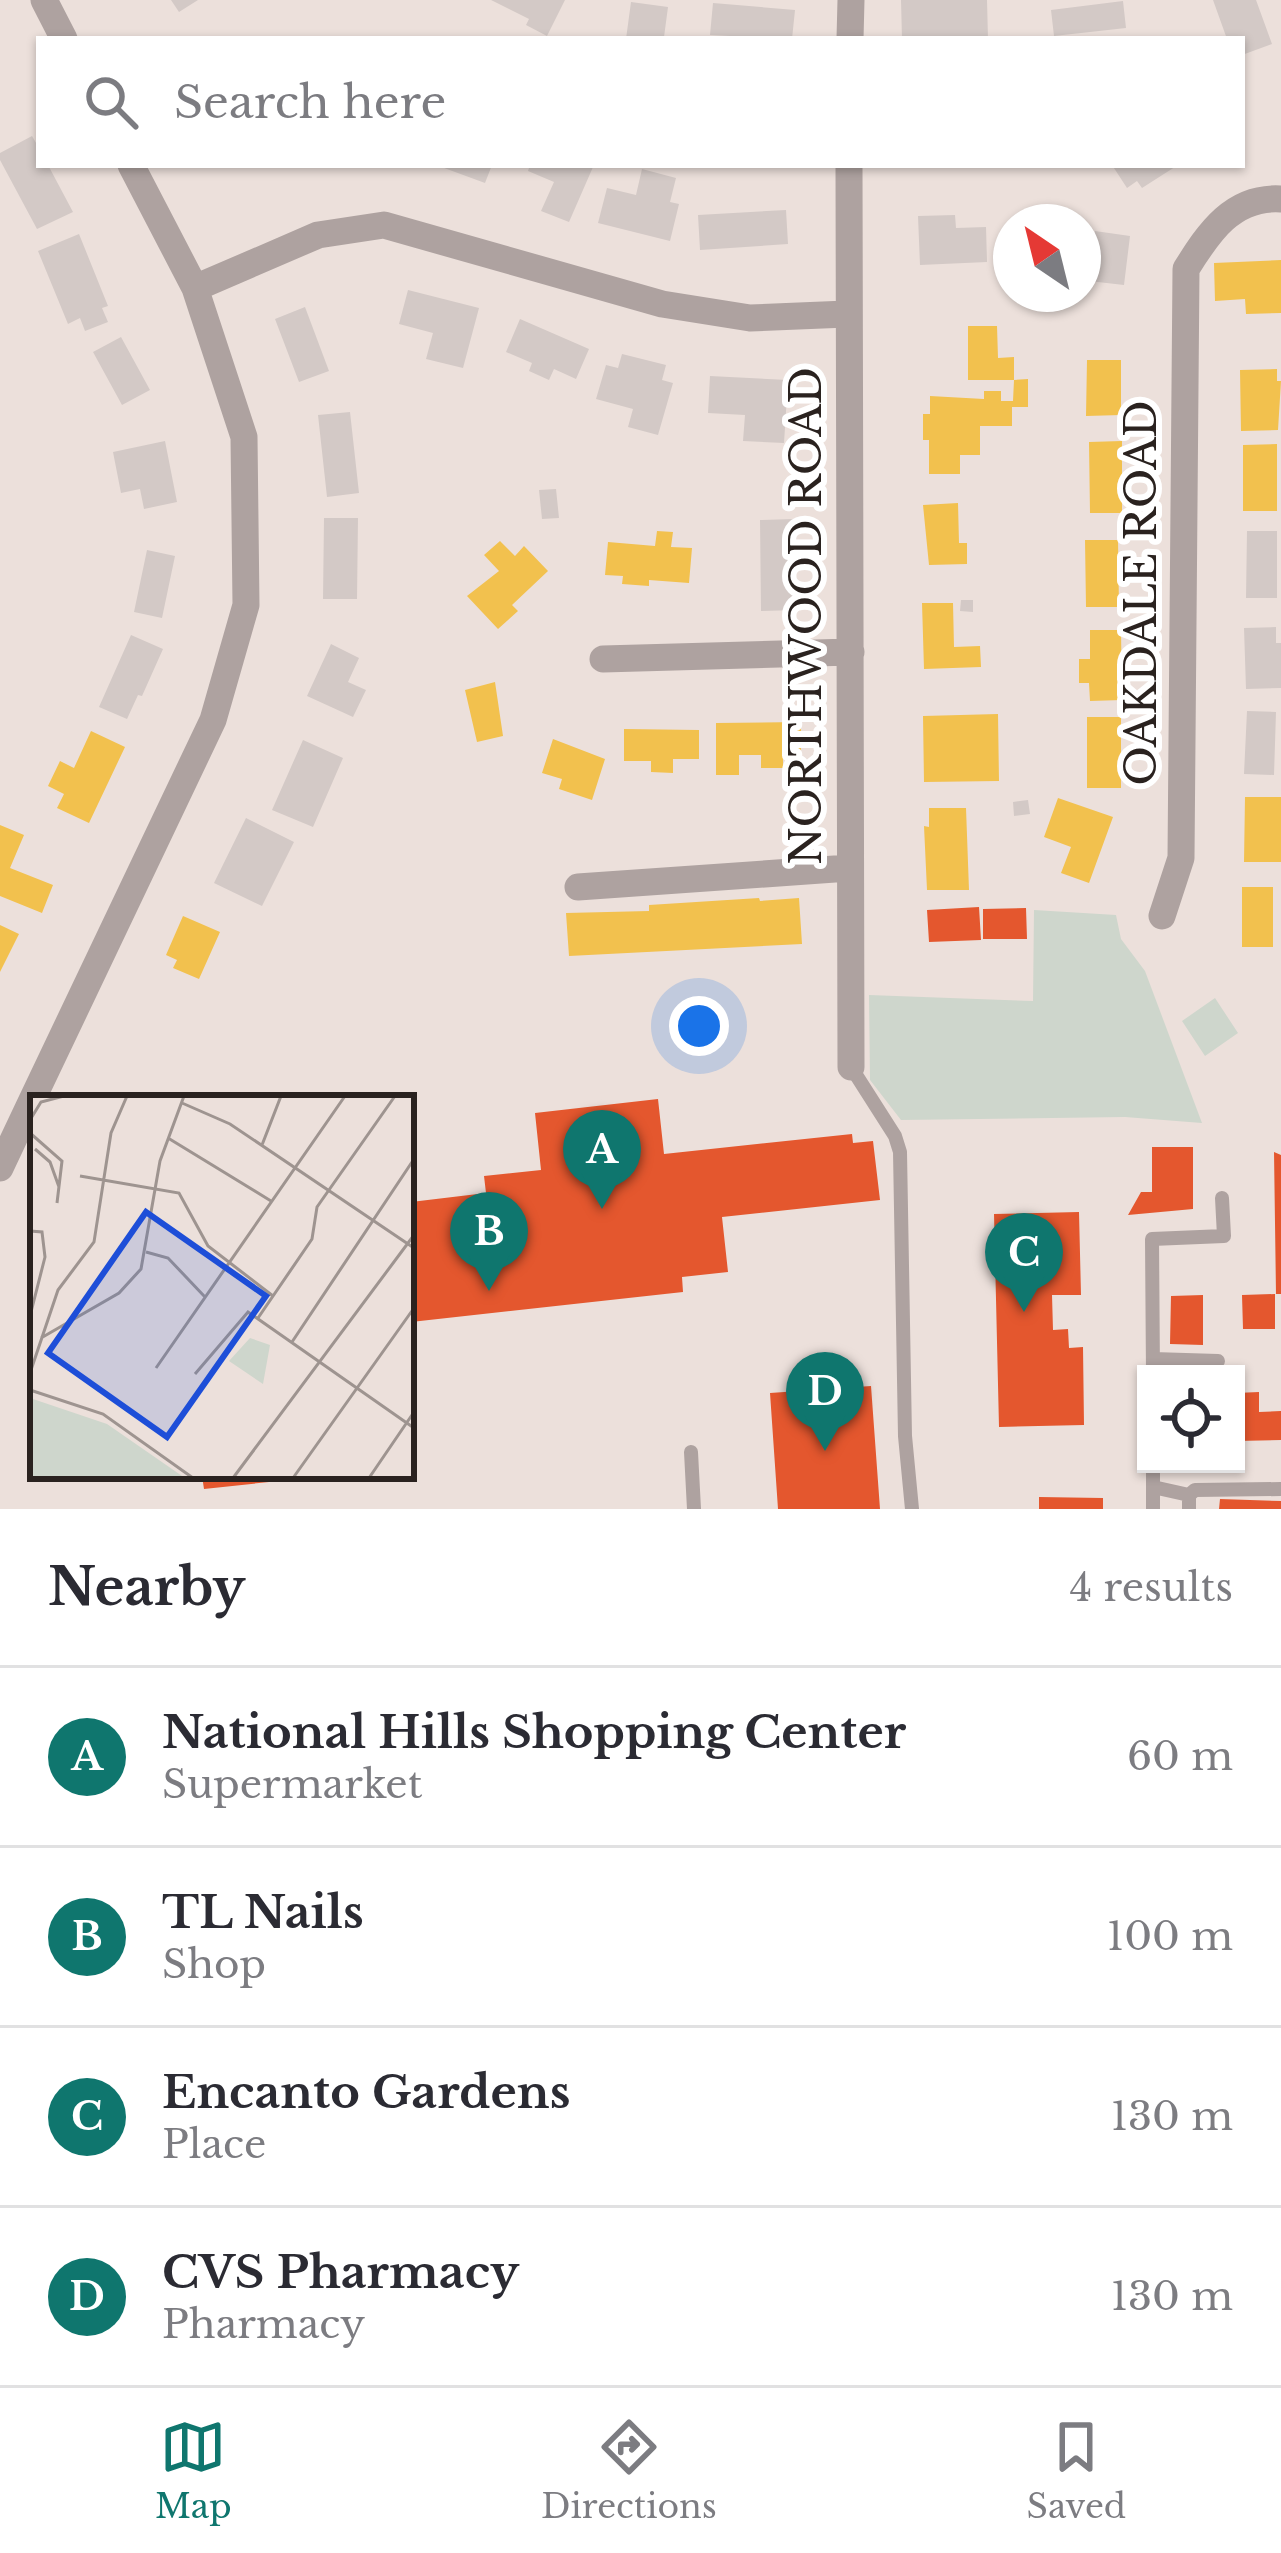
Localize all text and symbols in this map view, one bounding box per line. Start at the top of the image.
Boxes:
search box [36,36,1245,168]
icon: search [78,69,144,135]
text: Search here [174,74,446,130]
north arrow [993,204,1101,312]
street label: NORTHWOOD ROAD [780,367,832,865]
street label: OAKDALE ROAD [1115,400,1167,786]
your location [669,996,729,1056]
inset map [30,1095,414,1479]
pin: A [563,1110,641,1209]
pin: B [450,1192,528,1291]
pin: C [985,1213,1063,1312]
pin: D [786,1352,864,1451]
map controls [1137,1365,1245,1473]
button: locate [1137,1365,1245,1473]
text: Nearby [48,1556,245,1619]
text: 4 results [1070,1563,1233,1612]
text: National Hills Shopping Center [162,1704,906,1760]
text: A [71,1732,103,1781]
text: 60 m [1127,1732,1233,1781]
text: Supermarket [162,1760,422,1809]
text: TL Nails [162,1884,364,1940]
text: B [71,1912,103,1961]
text: 100 m [1107,1912,1233,1961]
text: Shop [162,1940,266,1989]
text: Encanto Gardens [162,2064,571,2120]
text: C [71,2092,103,2141]
text: 130 m [1111,2092,1233,2141]
text: Place [162,2120,266,2169]
text: CVS Pharmacy [162,2244,519,2300]
text: D [69,2272,105,2321]
text: 130 m [1111,2272,1233,2321]
text: Pharmacy [162,2300,365,2349]
tab: Map [155,2414,232,2527]
tab: Directions [541,2414,717,2527]
tab: Saved [1027,2414,1126,2527]

